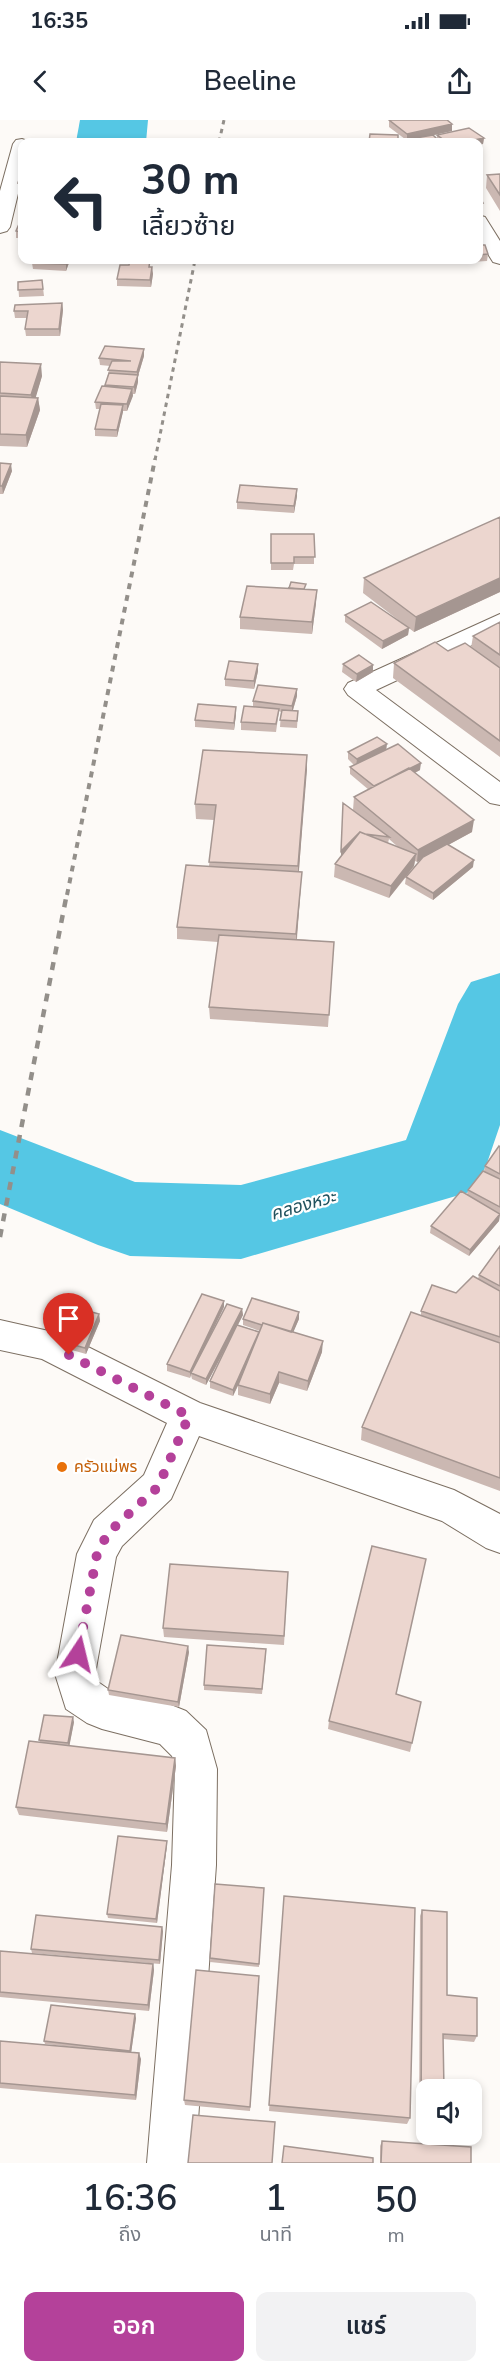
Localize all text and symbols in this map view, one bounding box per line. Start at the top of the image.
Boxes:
text: 16:35 [30,6,88,36]
text: Beeline [204,63,296,100]
icon: back [24,65,57,98]
icon: share [443,65,476,98]
text: 30 m [141,152,240,209]
icon: left [42,162,120,240]
text: เลี้ยวซ้าย [141,208,235,245]
water label: คลองหวะ [268,1184,340,1226]
pin [43,1293,94,1355]
icon: arrive [52,1302,85,1335]
place label: ครัวแม่พร [74,1456,138,1478]
marker: ครัวแม่พร [55,1460,69,1474]
position arrow [46,1622,110,1686]
map controls [416,2079,482,2145]
button: sound [416,2079,482,2145]
text: 16:36 [82,2174,177,2223]
text: 1 [265,2174,287,2223]
text: 50 [374,2176,418,2225]
text: ถึง [118,2221,141,2248]
text: นาที [260,2221,292,2248]
text: m [387,2222,405,2249]
button: ออก [24,2292,244,2361]
button: แชร์ [256,2292,476,2361]

